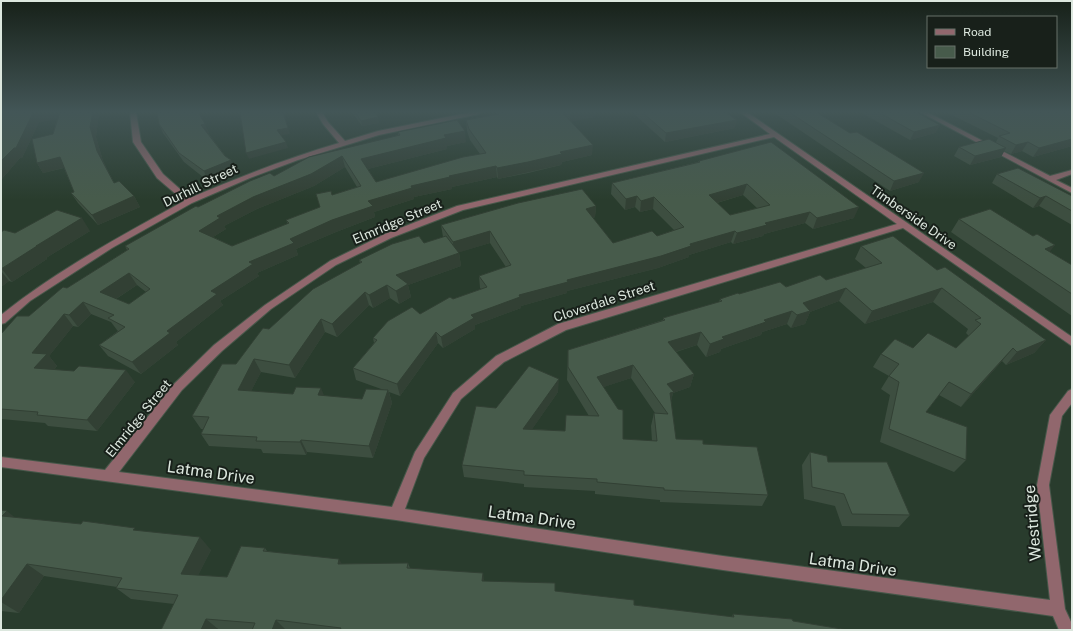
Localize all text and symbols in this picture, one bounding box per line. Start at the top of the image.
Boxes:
legend [927,16,1057,68]
text: Road [963,25,991,39]
text: Building [963,45,1009,59]
street label: Durhill Street [160,161,240,210]
street label: Timberside Drive [868,182,960,253]
street label: Elmridge Street [350,196,444,247]
street label: Cloverdale Street [552,278,657,325]
street label: Elmridge Street [103,377,174,460]
street label: Latma Drive [166,457,256,488]
street label: Westridge [1020,484,1045,562]
street label: Latma Drive [487,502,577,533]
street label: Latma Drive [808,549,898,580]

